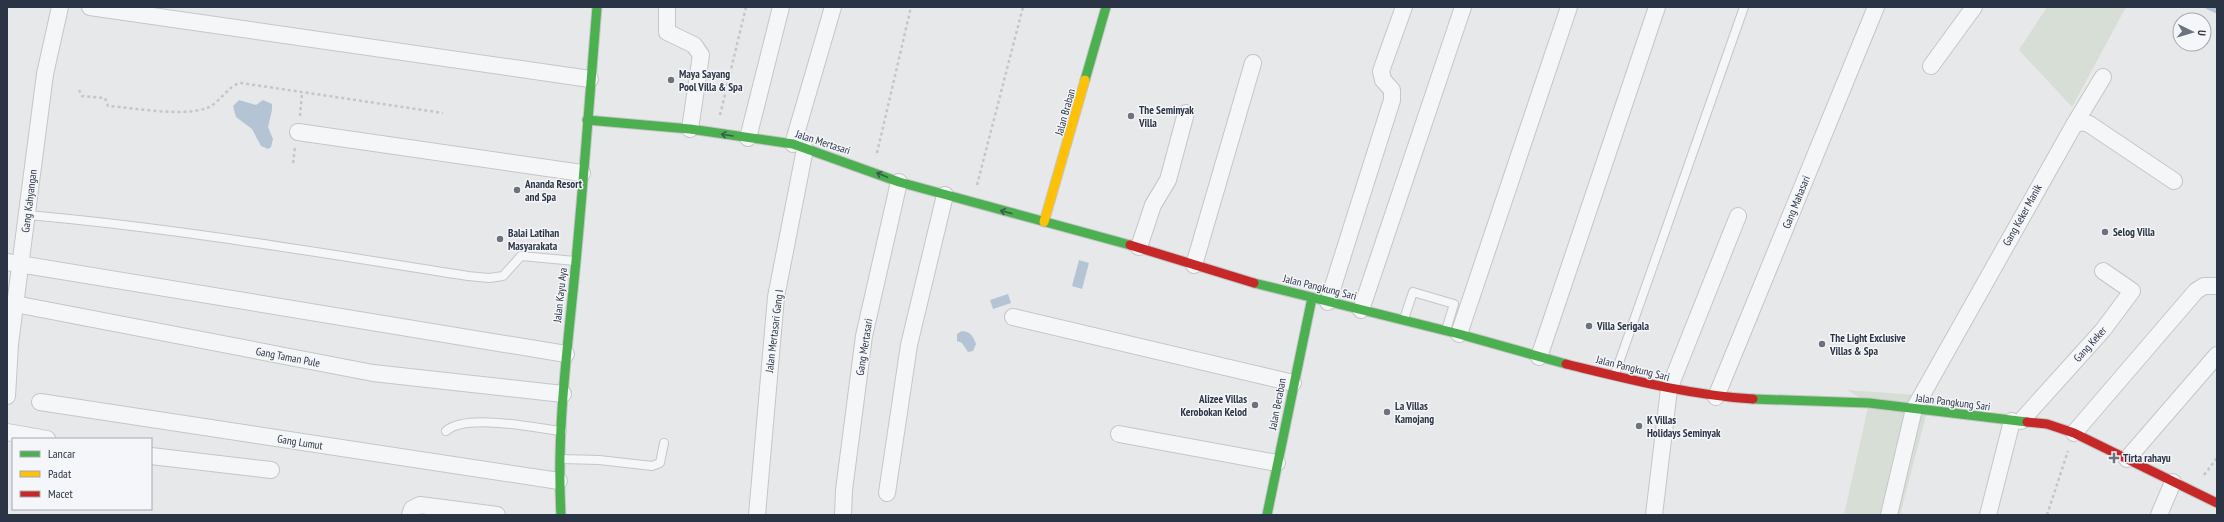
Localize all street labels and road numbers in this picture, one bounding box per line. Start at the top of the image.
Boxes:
street label: Jalan Braban [1051,87,1078,138]
street label: Jalan Mertasari [793,126,852,157]
street label: Gang Kahyangan [18,168,40,233]
street label: Gang Mahasari [1779,173,1813,231]
street label: Gang Keker Manik [1999,181,2045,248]
street label: Jalan Kayu Aya [550,267,570,324]
street label: Jalan Pangkung Sari [1281,271,1358,303]
street label: Jalan Mertasari Gang I [762,289,786,374]
street label: Gang Mertasari [853,318,875,376]
street label: Gang Keker [2070,323,2110,365]
street label: Gang Taman Pule [255,344,322,370]
street label: Jalan Pangkung Sari [1594,352,1671,384]
street label: Jalan Beraban [1265,377,1289,432]
street label: Jalan Pangkung Sari [1914,390,1991,414]
street label: Gang Lumut [276,431,324,453]

